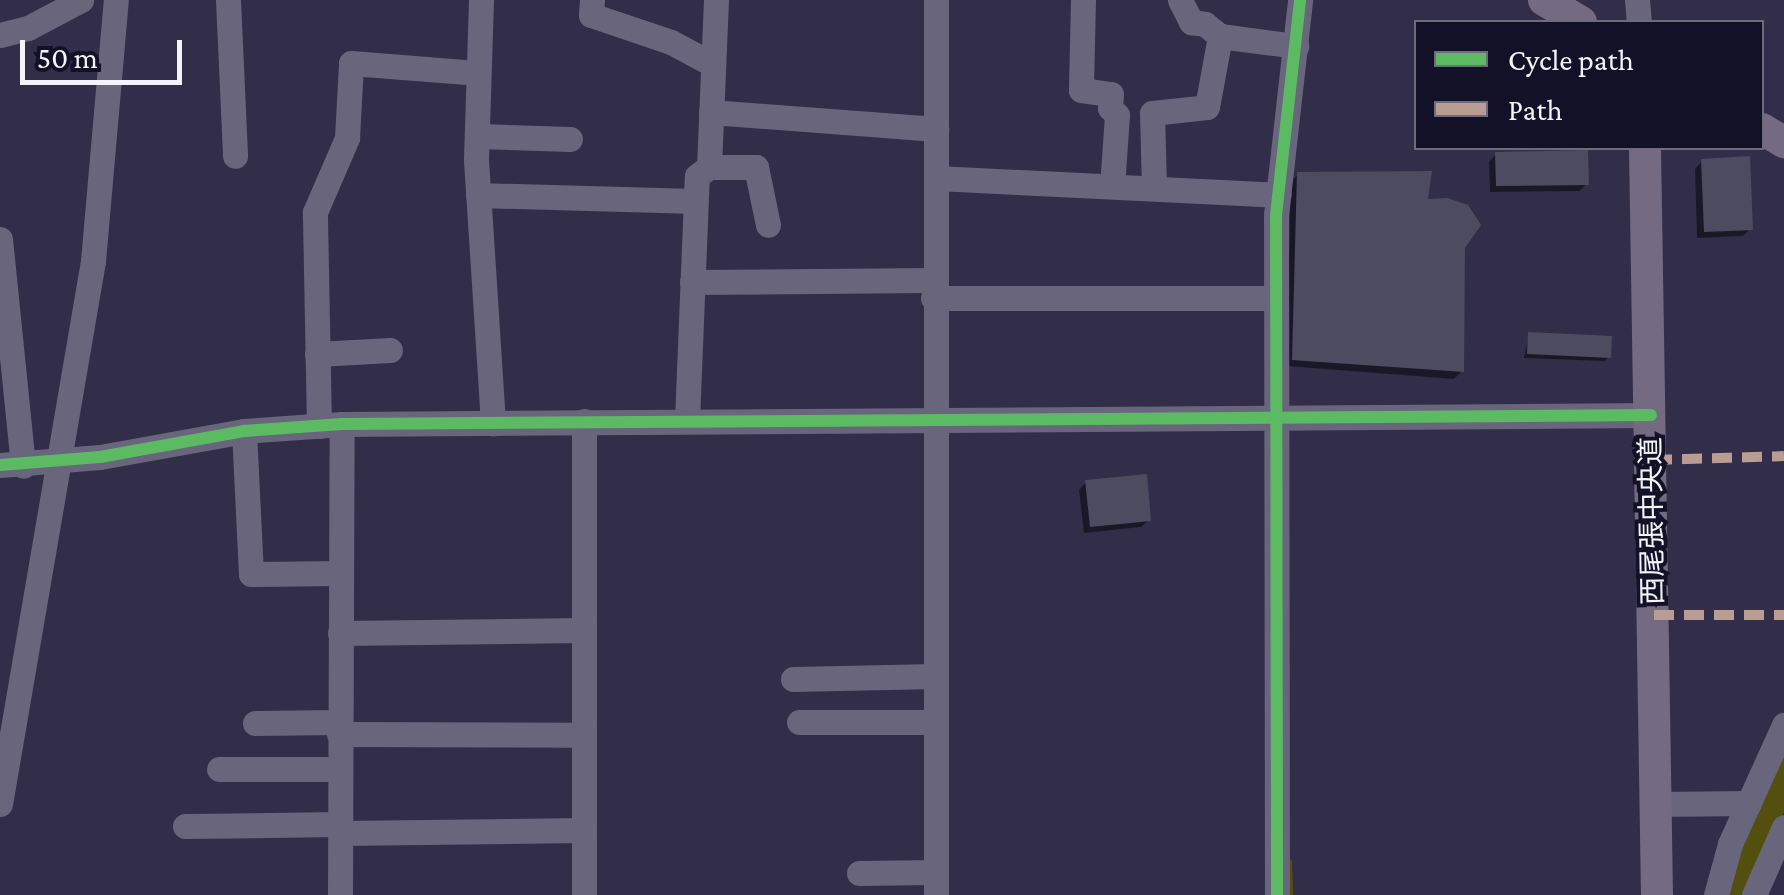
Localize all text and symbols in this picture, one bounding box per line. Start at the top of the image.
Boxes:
scale bar [25,20,188,82]
legend [1414,20,1764,150]
text: 50 m [37,41,98,74]
text: Cycle path [1508,43,1634,76]
text: Path [1508,93,1563,126]
street label: 西尾張中央道 [1634,437,1670,605]

